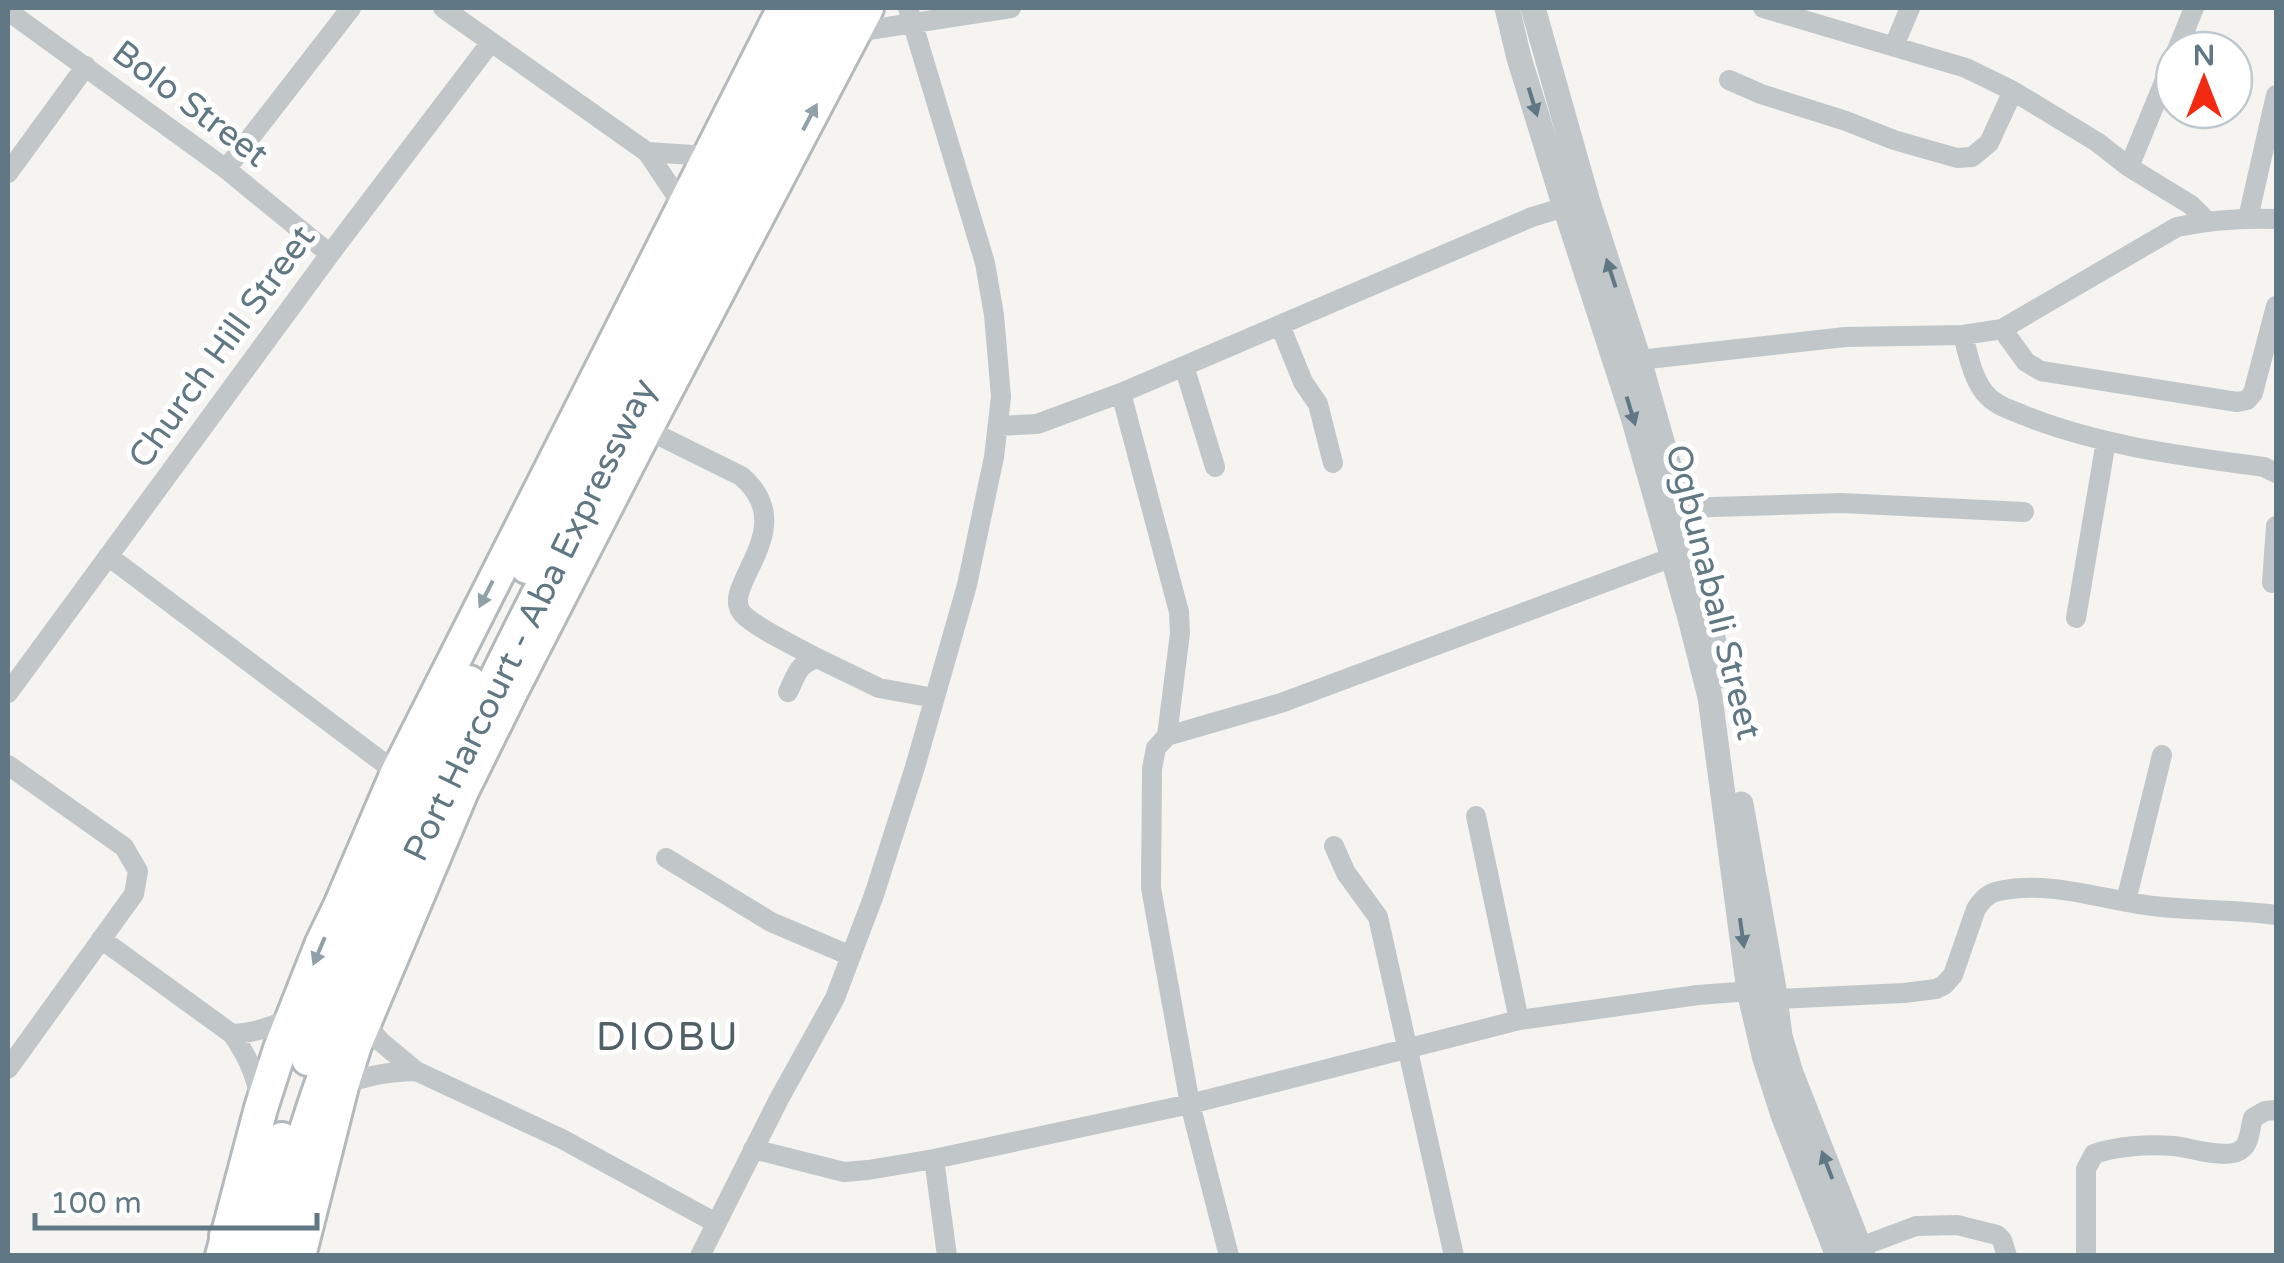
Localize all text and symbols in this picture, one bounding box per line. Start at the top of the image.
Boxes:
north arrow [2154,30,2254,130]
street label: Bolo Street [104,32,276,176]
text: N [2193,39,2215,73]
one-way arrow [1526,87,1541,117]
one-way arrow [801,102,818,131]
street label: Church Hill Street [120,217,324,477]
one-way arrow [1603,258,1618,288]
street label: Port Harcourt - Aba Expressway [395,372,665,868]
one-way arrow [1624,397,1639,427]
street label: Ogbunabali Street [1656,440,1770,744]
one-way arrow [478,579,495,608]
one-way arrow [1734,918,1750,950]
one-way arrow [311,937,327,966]
district label: DIOBU [596,1013,740,1061]
one-way arrow [1819,1149,1835,1179]
scale bar [35,1168,318,1230]
text: 100 m [50,1185,142,1222]

